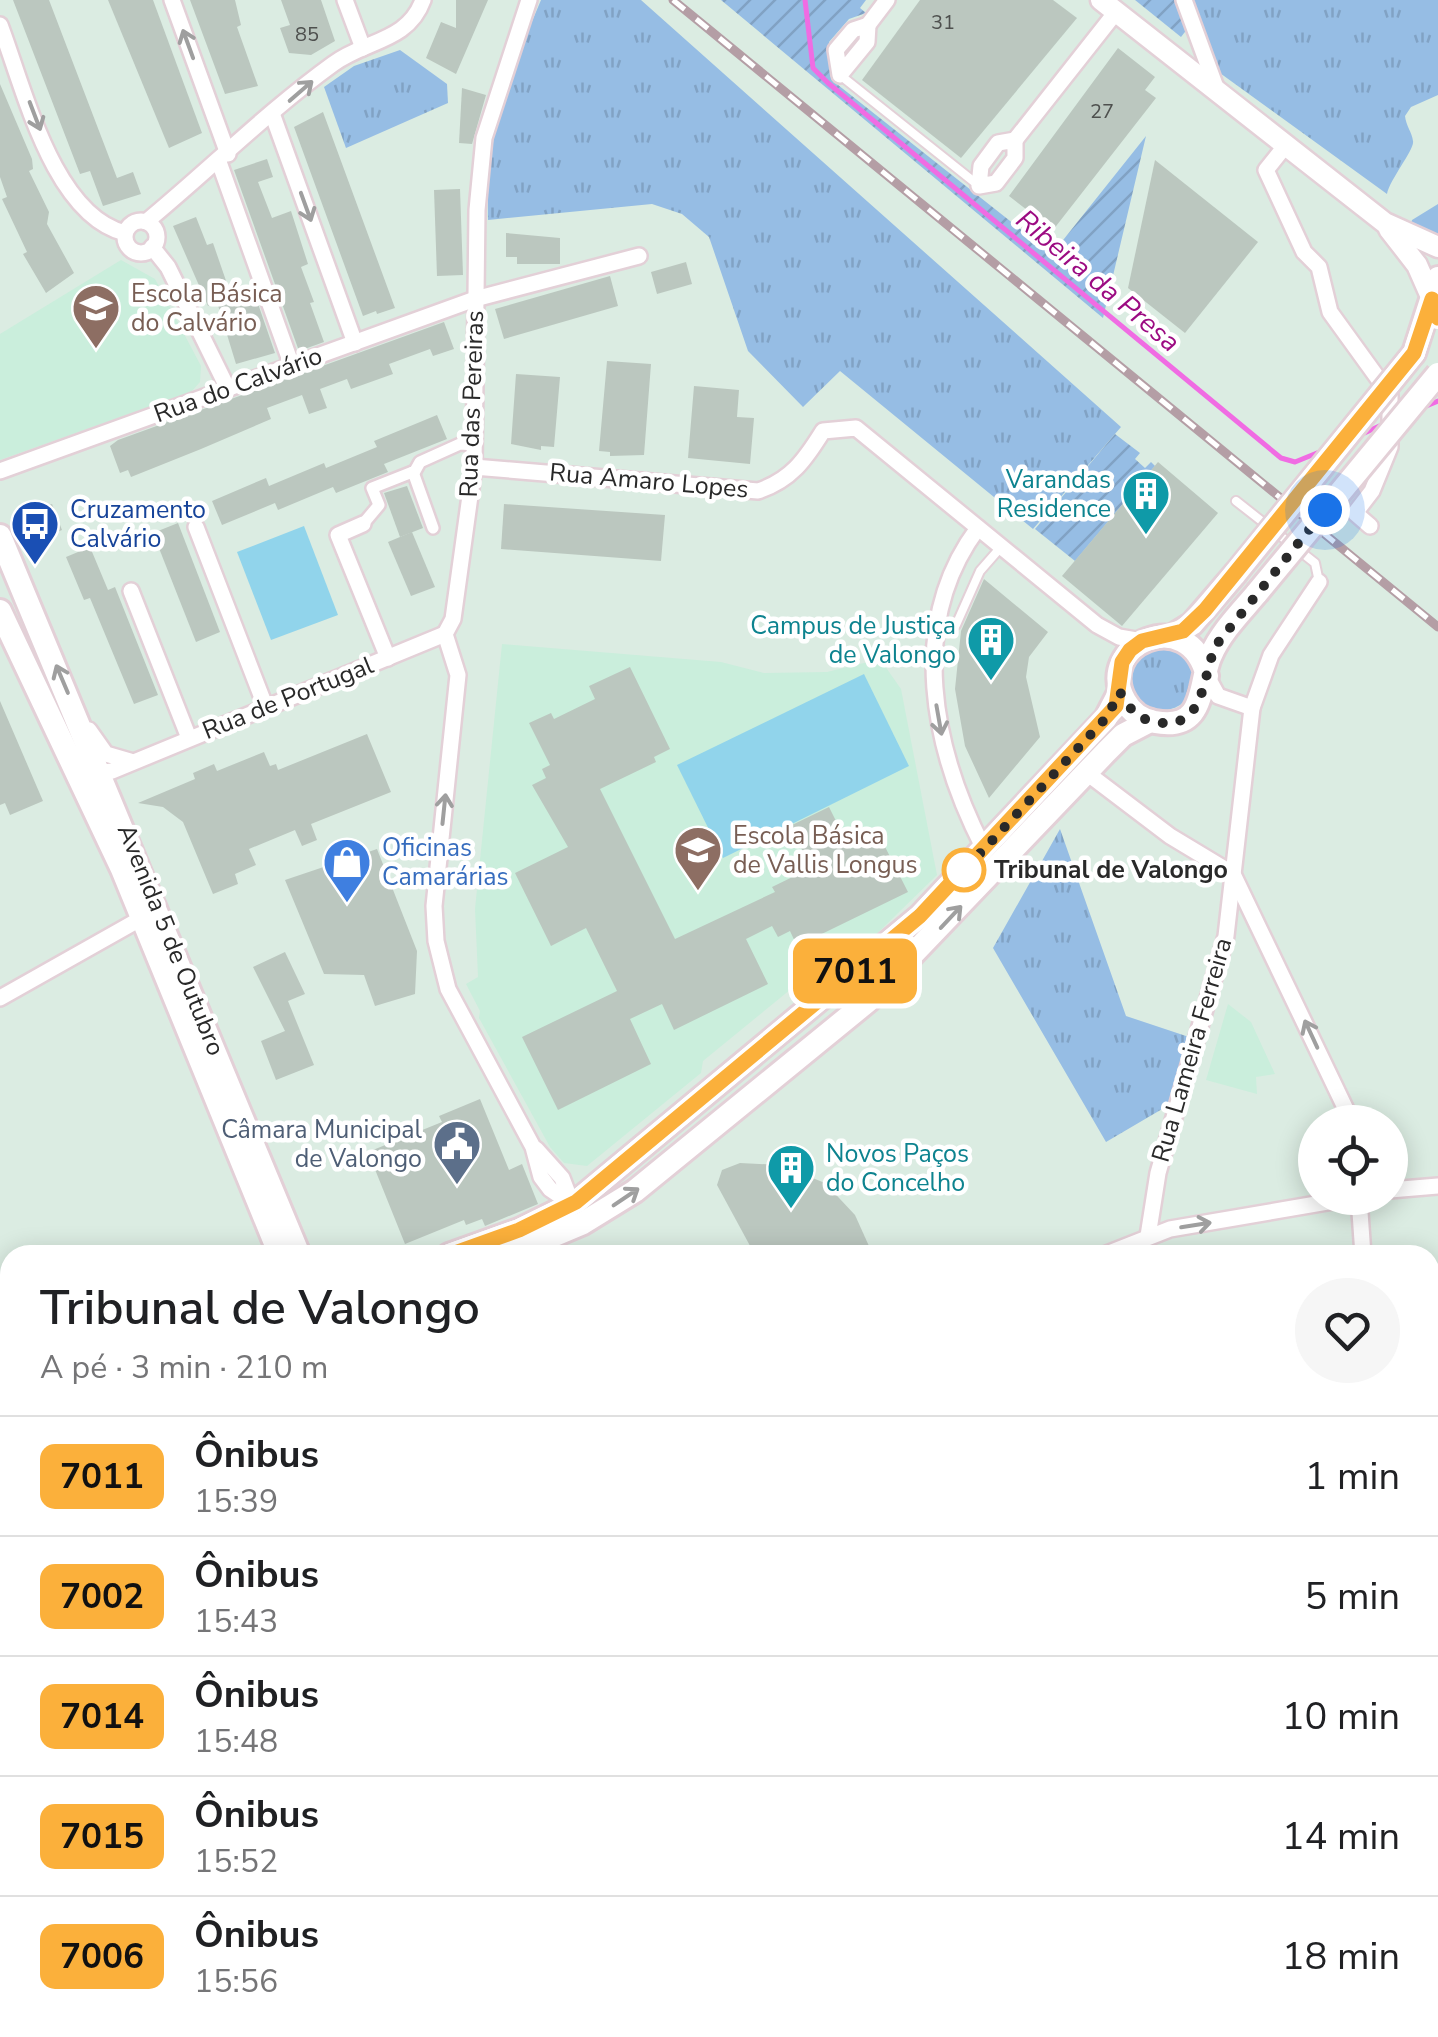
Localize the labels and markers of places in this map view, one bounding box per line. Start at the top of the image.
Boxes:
place label: Escola Básica do Calvário [131,277,282,340]
school or university icon: Escola Básica do Calvário [70,282,122,350]
place label: Varandas Residence [997,463,1111,526]
building icon: Varandas Residence [1120,468,1172,536]
place label: Cruzamento Calvário [70,493,206,556]
bus stop icon: Cruzamento Calvário [9,498,61,566]
place label: Campus de Justiça de Valongo [750,609,956,672]
building icon: Campus de Justiça de Valongo [965,614,1017,682]
place label: Escola Básica de Vallis Longus [733,819,918,882]
school or university icon: Escola Básica de Vallis Longus [672,824,724,892]
place label: Oficinas Camarárias [382,831,508,894]
shop icon: Oficinas Camarárias [321,836,373,904]
marker: Tribunal de Valongo [943,849,985,891]
place label: Tribunal de Valongo [994,853,1228,887]
place label: Câmara Municipal de Valongo [221,1113,423,1176]
public building icon: Câmara Municipal de Valongo [431,1118,483,1186]
place label: Novos Paços do Concelho [826,1137,969,1200]
building icon: Novos Paços do Concelho [765,1142,817,1210]

